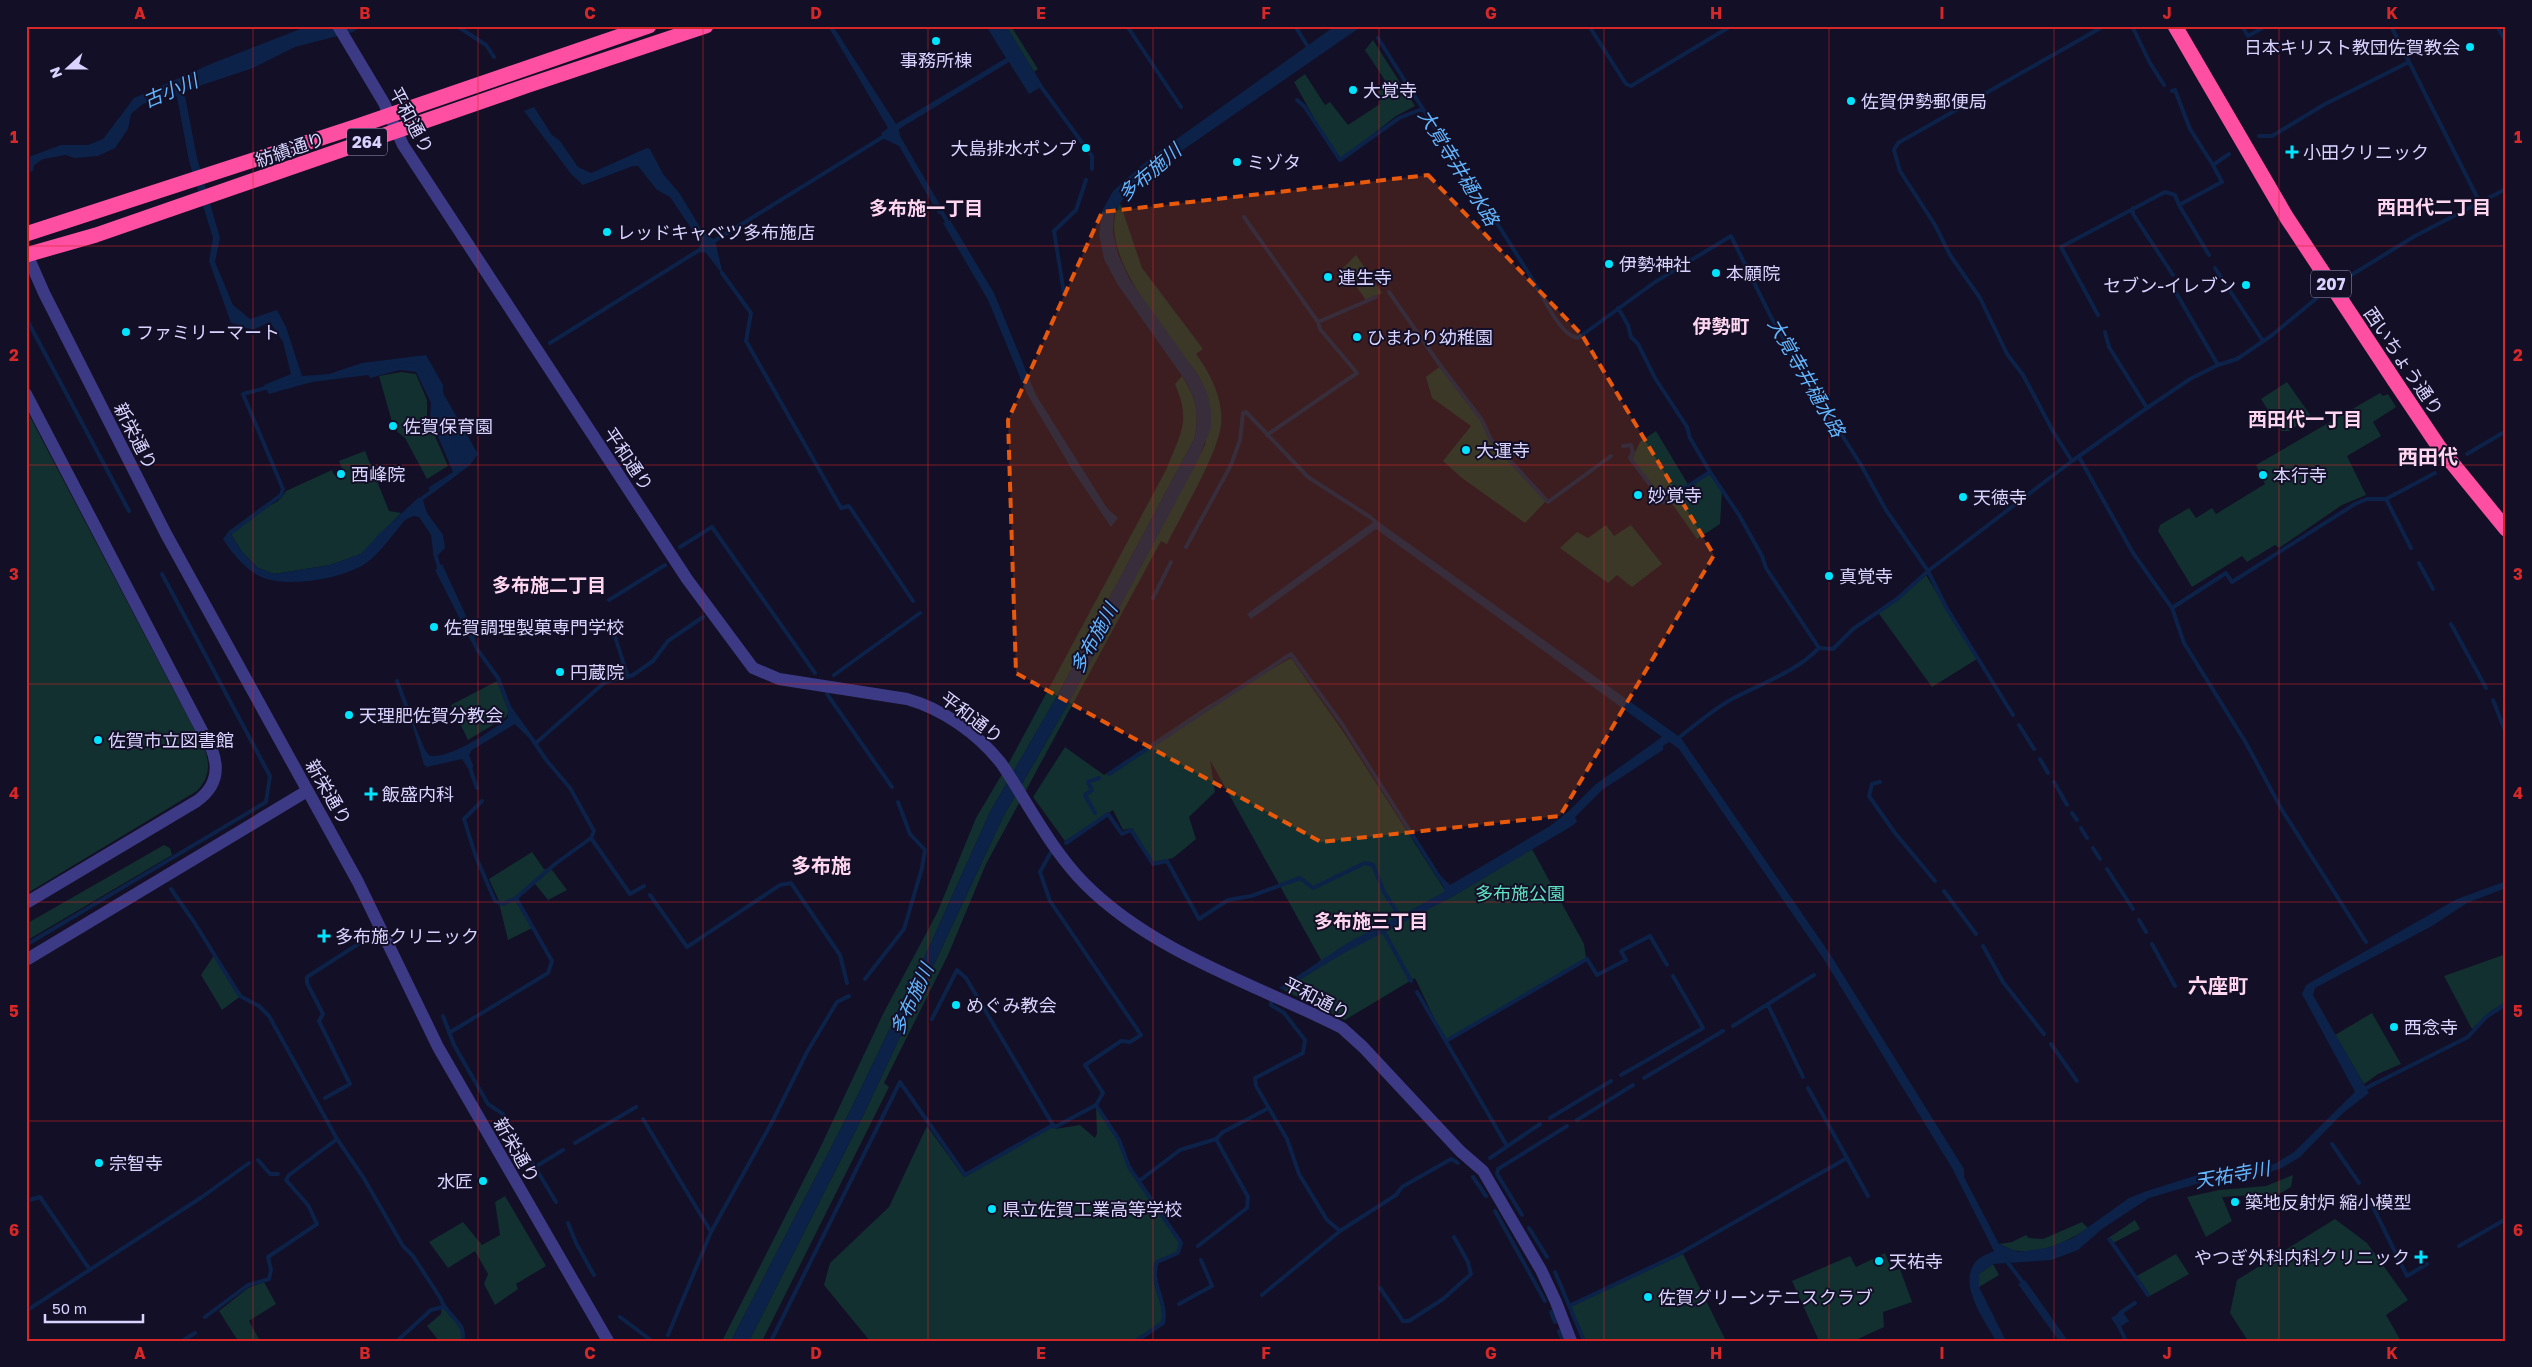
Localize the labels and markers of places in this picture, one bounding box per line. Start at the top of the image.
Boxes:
marker: 事務所棟 [930,35,942,47]
place label: 日本キリスト教団佐賀教会 [2244,36,2460,58]
marker: 日本キリスト教団佐賀教会 [2464,41,2476,53]
place label: 事務所棟 [900,49,972,71]
place label: 大覚寺 [1363,79,1417,101]
marker: 大覚寺 [1347,84,1359,96]
place label: 佐賀伊勢郵便局 [1861,90,1987,112]
marker: 佐賀伊勢郵便局 [1845,95,1857,107]
place label: 大島排水ポンプ [951,137,1076,159]
place label: 小田クリニック [2303,141,2429,163]
marker: 大島排水ポンプ [1080,142,1092,154]
marker: 小田クリニック [2285,145,2299,159]
place label: ミゾタ [1247,151,1301,173]
marker: ミゾタ [1231,156,1243,168]
place label: レッドキャベツ多布施店 [617,221,815,243]
marker: レッドキャベツ多布施店 [601,226,613,238]
place label: 伊勢神社 [1619,253,1691,275]
marker: 伊勢神社 [1603,258,1615,270]
place label: 本願院 [1726,262,1780,284]
place label: 連生寺 [1338,266,1392,288]
marker: 本願院 [1710,267,1722,279]
marker: 連生寺 [1322,271,1334,283]
place label: セブン-イレブン [2103,274,2236,296]
marker: セブン-イレブン [2240,279,2252,291]
place label: ファミリーマート [136,321,280,343]
marker: ファミリーマート [120,326,132,338]
place label: ひまわり幼稚園 [1367,326,1493,348]
marker: ひまわり幼稚園 [1351,331,1363,343]
place label: 佐賀保育園 [403,415,493,437]
marker: 佐賀保育園 [387,420,399,432]
place label: 大運寺 [1476,439,1530,461]
marker: 大運寺 [1460,444,1472,456]
place label: 西峰院 [351,463,405,485]
place label: 本行寺 [2273,464,2327,486]
marker: 西峰院 [335,468,347,480]
marker: 本行寺 [2257,469,2269,481]
place label: 妙覚寺 [1648,484,1702,506]
place label: 天徳寺 [1973,486,2027,508]
marker: 妙覚寺 [1632,489,1644,501]
marker: 天徳寺 [1957,491,1969,503]
place label: 真覚寺 [1839,565,1893,587]
marker: 真覚寺 [1823,570,1835,582]
place label: 佐賀調理製菓専門学校 [444,616,624,638]
marker: 佐賀調理製菓専門学校 [428,621,440,633]
place label: 円蔵院 [570,661,624,683]
marker: 円蔵院 [554,666,566,678]
place label: 天理肥佐賀分教会 [359,704,503,726]
marker: 天理肥佐賀分教会 [343,709,355,721]
place label: 佐賀市立図書館 [108,729,234,751]
marker: 佐賀市立図書館 [92,734,104,746]
place label: 飯盛内科 [382,783,454,805]
marker: 飯盛内科 [364,787,378,801]
place label: 多布施クリニック [335,925,479,947]
marker: 多布施クリニック [317,929,331,943]
place label: めぐみ教会 [966,994,1057,1016]
marker: めぐみ教会 [950,999,962,1011]
place label: 西念寺 [2404,1016,2458,1038]
marker: 西念寺 [2388,1021,2400,1033]
place label: 宗智寺 [109,1152,163,1174]
marker: 宗智寺 [93,1157,105,1169]
place label: 水匠 [437,1170,473,1192]
marker: 水匠 [477,1175,489,1187]
place label: 築地反射炉 縮小模型 [2245,1191,2412,1213]
marker: 築地反射炉 縮小模型 [2229,1196,2241,1208]
place label: 県立佐賀工業高等学校 [1002,1198,1182,1220]
marker: 県立佐賀工業高等学校 [986,1203,998,1215]
place label: やつぎ外科内科クリニック [2194,1246,2410,1268]
place label: 天祐寺 [1889,1250,1943,1272]
marker: やつぎ外科内科クリニック [2414,1250,2428,1264]
marker: 天祐寺 [1873,1255,1885,1267]
place label: 佐賀グリーンテニスクラブ [1658,1286,1873,1308]
marker: 佐賀グリーンテニスクラブ [1642,1291,1654,1303]

